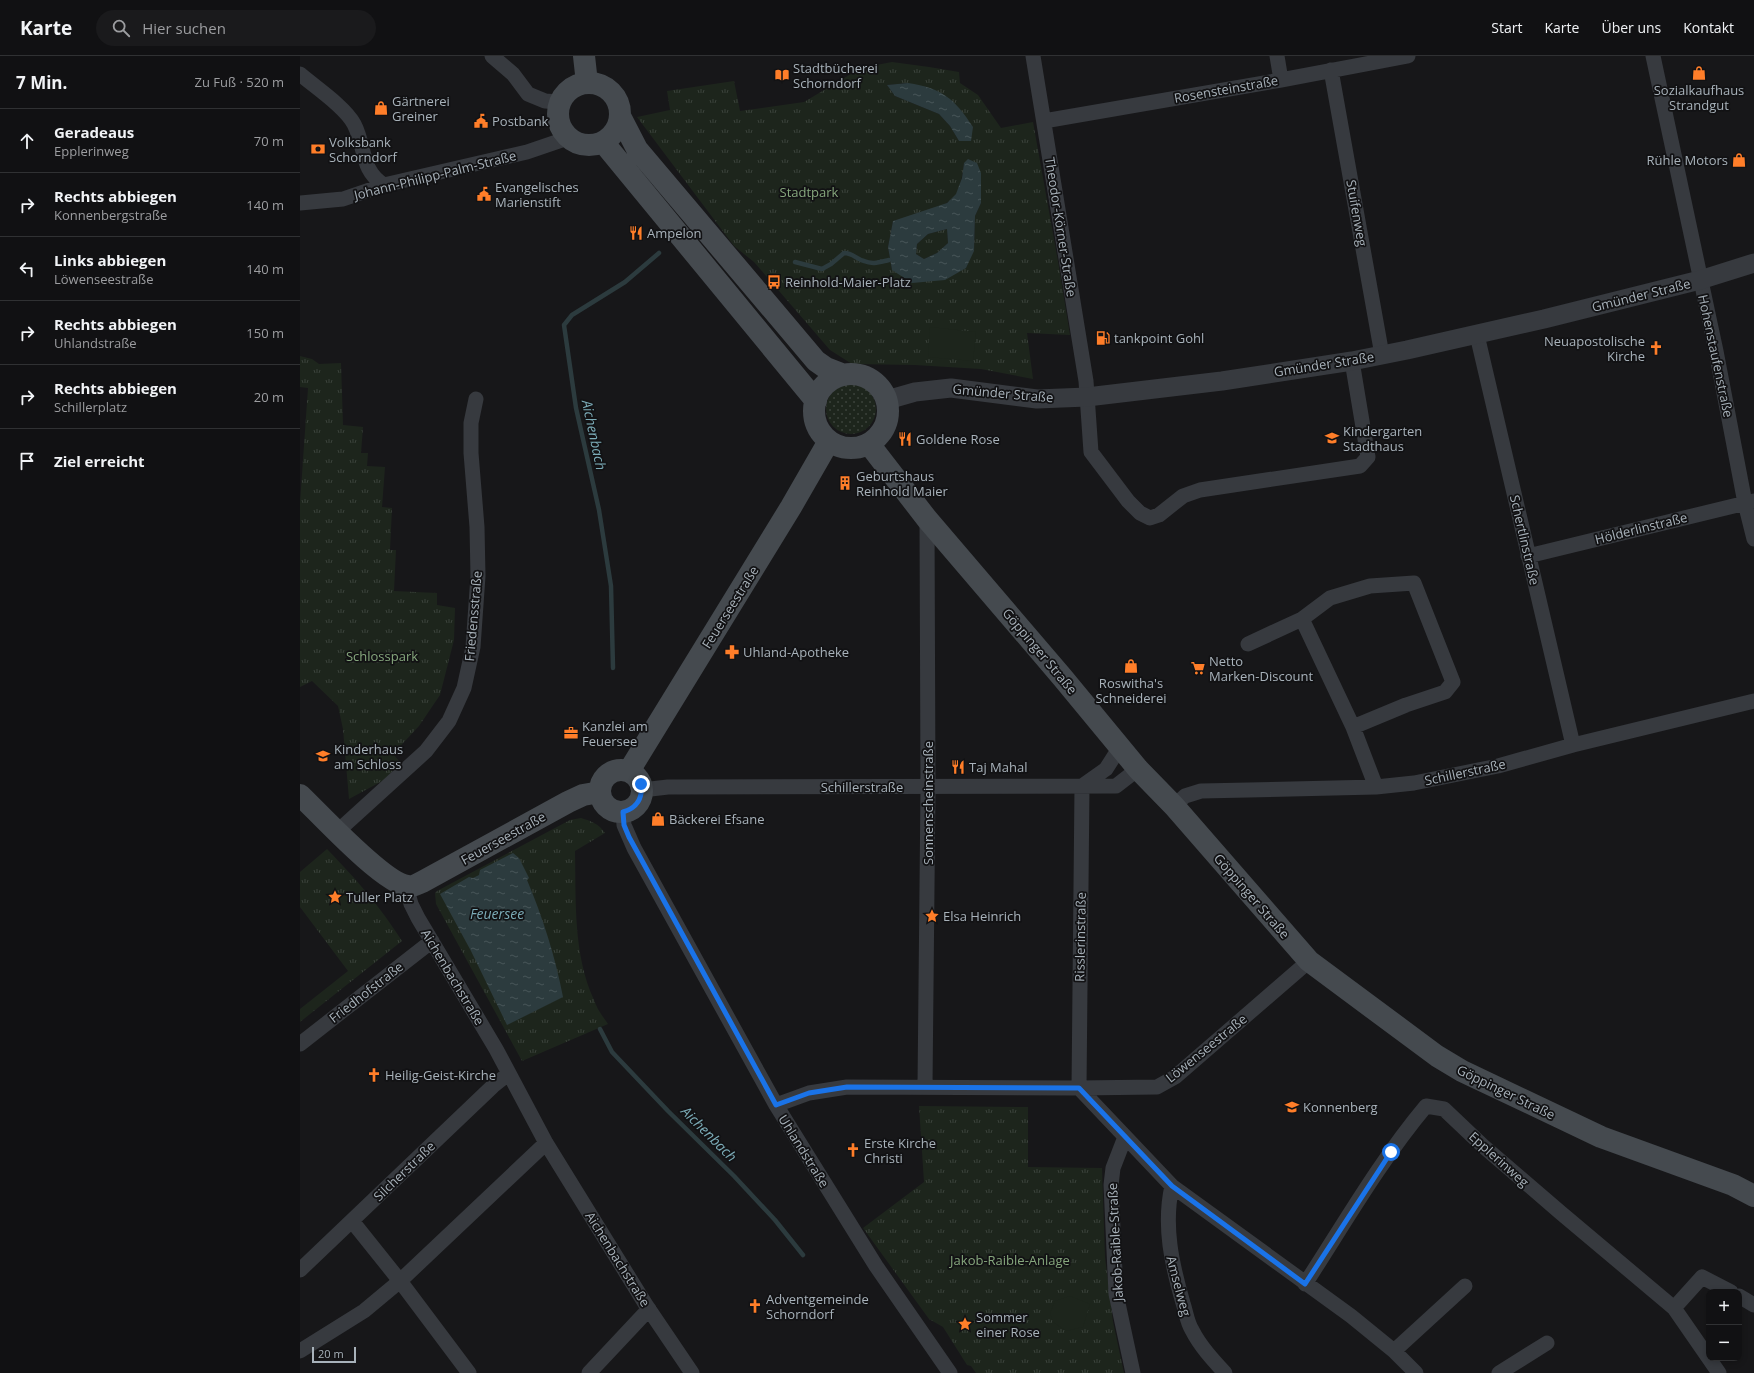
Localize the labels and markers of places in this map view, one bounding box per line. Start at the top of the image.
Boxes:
place label: Stadtbücherei Schorndorf [793,59,878,92]
shop icon: Sozialkaufhaus Strandgut [1691,65,1707,81]
library icon: Stadtbücherei Schorndorf [774,67,790,83]
place label: Sozialkaufhaus Strandgut [1654,81,1744,114]
place label: Gärtnerei Greiner [392,92,450,125]
shop icon: Gärtnerei Greiner [373,100,389,116]
place label: Postbank [492,112,549,130]
public building icon: Postbank [473,113,489,129]
place label: Volksbank Schorndorf [329,133,398,166]
bank icon: Volksbank Schorndorf [310,141,326,157]
place label: Rühle Motors [1647,151,1728,169]
shop icon: Rühle Motors [1731,152,1747,168]
place label: Evangelisches Marienstift [495,178,579,211]
public building icon: Evangelisches Marienstift [476,186,492,202]
place label: Ampelon [647,224,702,242]
restaurant icon: Ampelon [628,225,644,241]
place label: Reinhold-Maier-Platz [785,273,911,291]
bus stop icon: Reinhold-Maier-Platz [766,274,782,290]
place label: tankpoint Gohl [1114,329,1204,347]
fuel station icon: tankpoint Gohl [1095,330,1111,346]
place label: Neuapostolische Kirche [1544,332,1645,365]
church icon: Neuapostolische Kirche [1648,340,1664,356]
place label: Kindergarten Stadthaus [1343,422,1422,455]
place label: Goldene Rose [916,430,1000,448]
school or university icon: Kindergarten Stadthaus [1324,430,1340,446]
restaurant icon: Goldene Rose [897,431,913,447]
place label: Geburtshaus Reinhold Maier [856,467,948,500]
building icon: Geburtshaus Reinhold Maier [837,475,853,491]
place label: Uhland-Apotheke [743,643,849,661]
pharmacy icon: Uhland-Apotheke [724,644,740,660]
place label: Netto Marken-Discount [1209,652,1313,685]
shop icon: Roswitha's Schneiderei [1123,658,1139,674]
supermarket icon: Netto Marken-Discount [1190,660,1206,676]
place label: Roswitha's Schneiderei [1095,674,1167,707]
place label: Kanzlei am Feuersee [582,717,648,750]
office icon: Kanzlei am Feuersee [563,725,579,741]
place label: Kinderhaus am Schloss [334,740,403,773]
school or university icon: Kinderhaus am Schloss [315,748,331,764]
place label: Taj Mahal [969,758,1027,776]
restaurant icon: Taj Mahal [950,759,966,775]
place label: Bäckerei Efsane [669,810,765,828]
shop icon: Bäckerei Efsane [650,811,666,827]
place label: Tuller Platz [346,888,413,906]
place icon: Tuller Platz [327,889,343,905]
place label: Elsa Heinrich [943,907,1021,925]
place icon: Elsa Heinrich [924,908,940,924]
place label: Heilig-Geist-Kirche [385,1066,496,1084]
church icon: Heilig-Geist-Kirche [366,1067,382,1083]
place label: Konnenberg [1303,1098,1378,1116]
school or university icon: Konnenberg [1284,1099,1300,1115]
place label: Erste Kirche Christi [864,1134,936,1167]
church icon: Erste Kirche Christi [845,1142,861,1158]
place label: Adventgemeinde Schorndorf [766,1290,869,1323]
church icon: Adventgemeinde Schorndorf [747,1298,763,1314]
place label: Sommer einer Rose [976,1308,1040,1341]
place icon: Sommer einer Rose [957,1316,973,1332]

